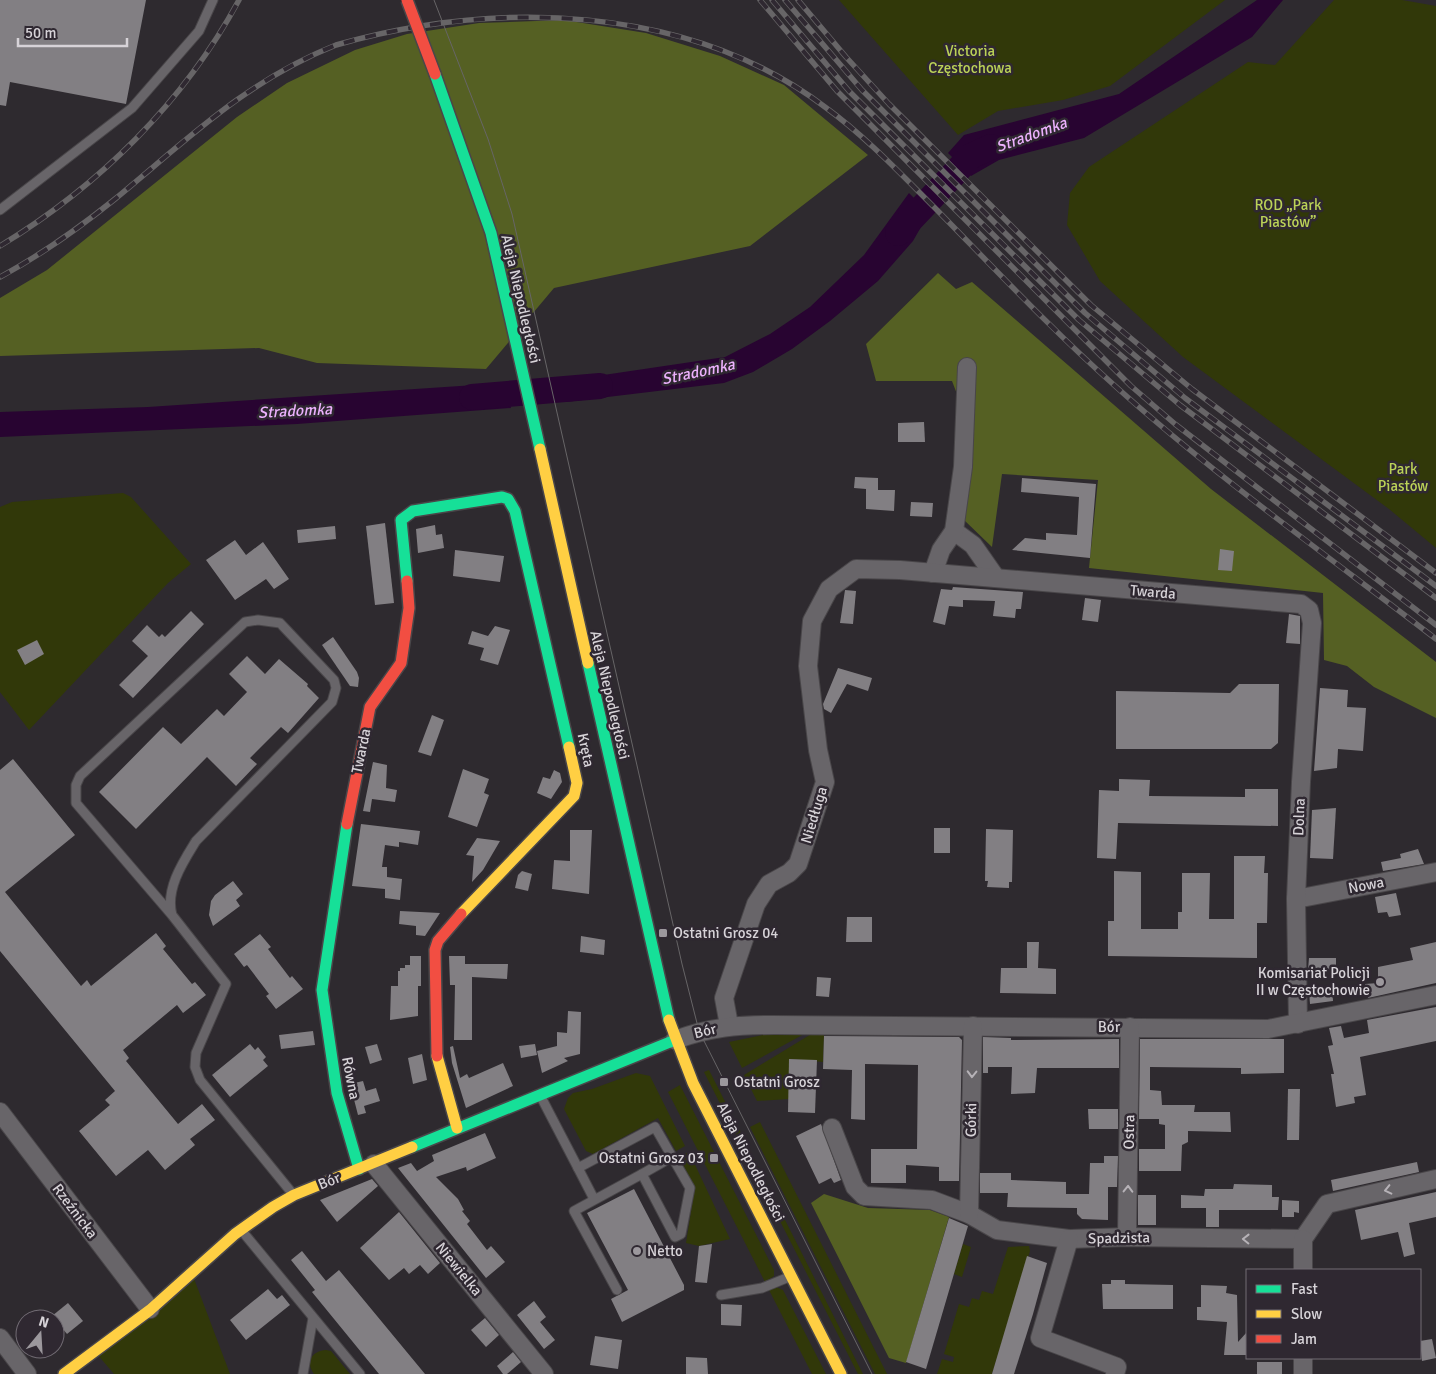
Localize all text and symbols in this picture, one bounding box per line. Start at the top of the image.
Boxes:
scale bar [18,15,126,47]
text: 50 m [25,24,56,42]
park label: Victoria Częstochowa [928,42,1012,77]
water label: Stradomka [993,113,1070,157]
park label: ROD „Park Piastów” [1255,196,1322,231]
street label: Aleja Niepodległości [497,233,545,365]
water label: Stradomka [660,354,737,389]
water label: Stradomka [258,399,333,423]
park label: Park Piastów [1378,460,1428,495]
street label: Twarda [1130,581,1176,603]
street label: Aleja Niepodległości [586,629,634,761]
street label: Twarda [347,727,375,775]
street label: Kręta [574,731,598,769]
street label: Niedługa [797,784,831,846]
street label: Dolna [1289,798,1309,836]
street label: Nowa [1347,873,1385,897]
place label: Ostatni Grosz 04 [673,924,778,942]
marker: Ostatni Grosz 04 [657,927,669,939]
place label: Komisariat Policji II w Częstochowie [1256,964,1370,999]
marker: Komisariat Policji II w Częstochowie [1374,976,1386,988]
street label: Bór [1098,1018,1121,1036]
street label: Bór [692,1019,719,1042]
street label: Równa [338,1055,364,1101]
one-way arrow [967,1071,977,1079]
place label: Ostatni Grosz [734,1073,820,1091]
marker: Ostatni Grosz [718,1076,730,1088]
street label: Aleja Niepodległości [713,1099,789,1225]
street label: Górki [962,1103,980,1137]
street label: Ostra [1120,1114,1138,1150]
place label: Ostatni Grosz 03 [599,1149,704,1167]
marker: Ostatni Grosz 03 [708,1152,720,1164]
street label: Bór [315,1168,343,1194]
street label: Rzeźnicka [49,1180,101,1242]
one-way arrow [1122,1184,1133,1192]
one-way arrow [1384,1184,1393,1195]
street label: Spadzista [1088,1228,1150,1248]
one-way arrow [1242,1234,1250,1244]
street label: Niewielka [432,1239,486,1299]
place label: Netto [647,1242,683,1260]
marker: Netto [631,1245,643,1257]
legend [1246,1269,1421,1359]
text: Fast [1291,1280,1318,1298]
text: Slow [1291,1305,1322,1323]
north arrow [15,1309,65,1359]
text: N [37,1313,51,1332]
text: Jam [1291,1330,1317,1348]

